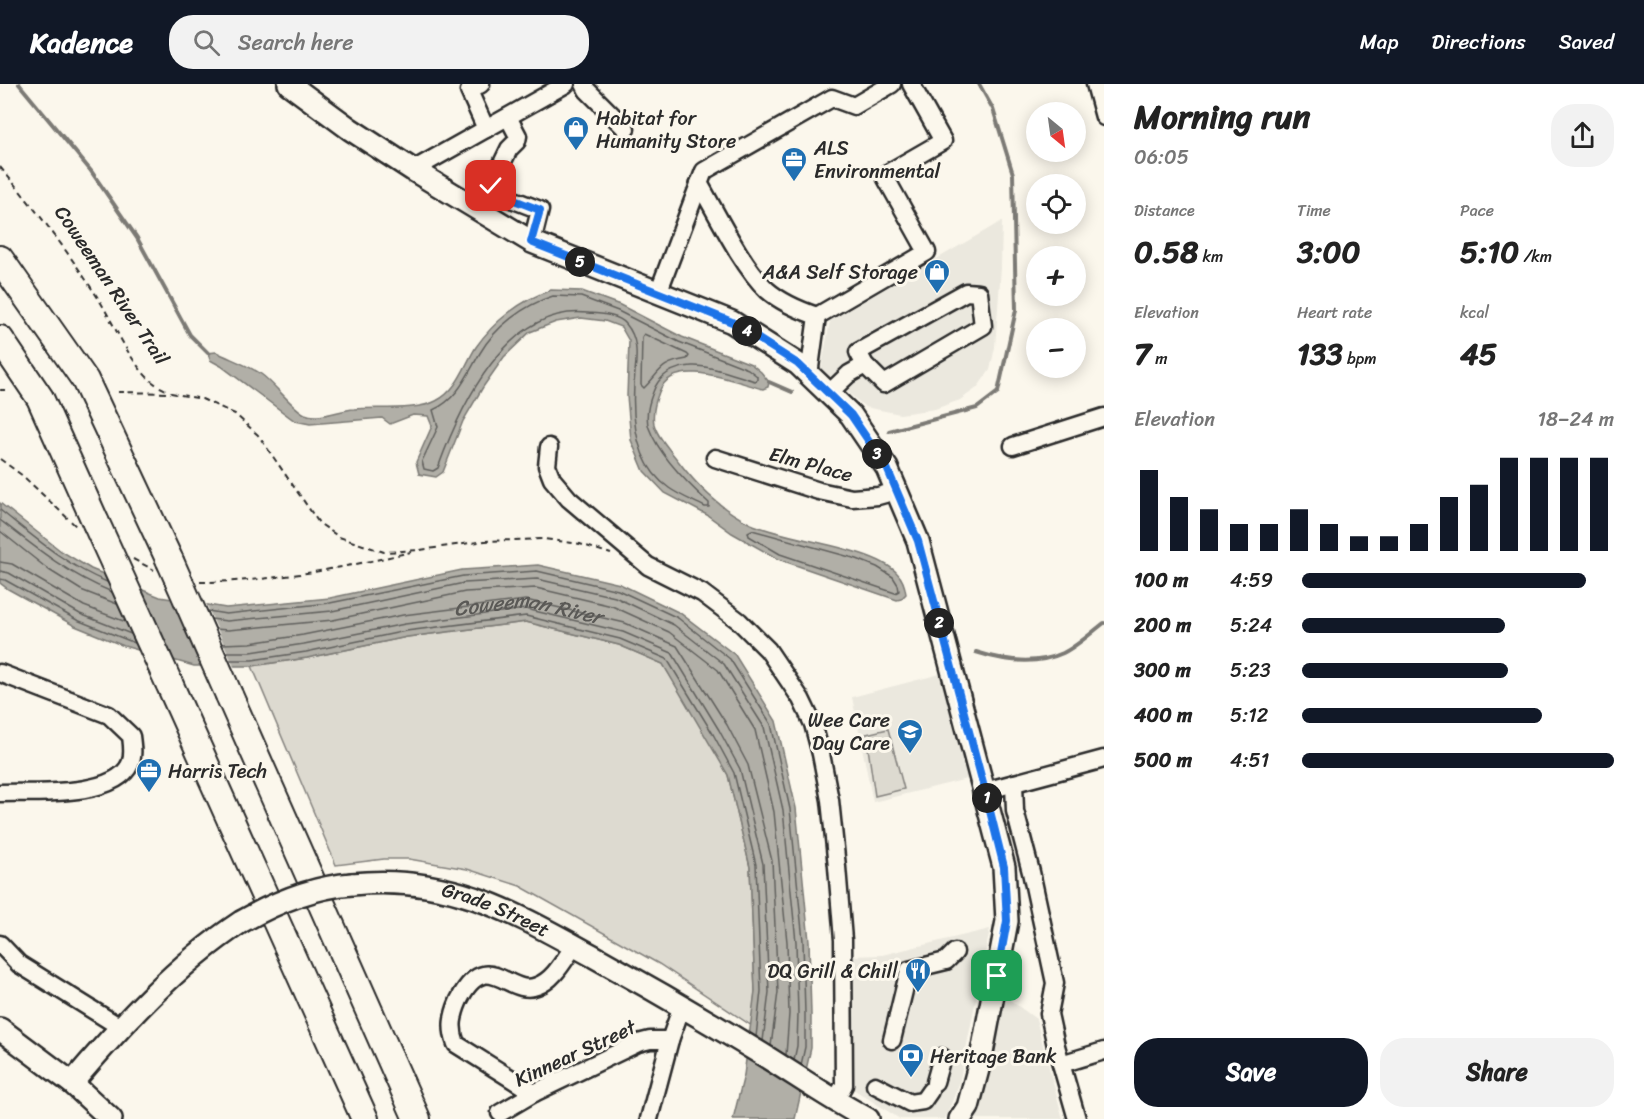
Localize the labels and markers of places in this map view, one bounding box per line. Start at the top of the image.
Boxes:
place label: Habitat for Humanity Store [596,101,736,159]
shop icon: Habitat for Humanity Store [561,114,591,152]
place label: ALS Environmental [813,131,941,189]
office icon: ALS Environmental [779,145,809,183]
pin [465,160,516,211]
pin: 5 [565,247,595,277]
place label: A&A Self Storage [761,255,918,290]
shop icon: A&A Self Storage [922,257,952,295]
pin: 4 [732,316,762,346]
pin: 3 [862,439,892,469]
pin: 2 [924,608,954,638]
place label: Wee Care Day Care [808,703,890,761]
school or university icon: Wee Care Day Care [895,717,925,755]
place label: Harris Tech [168,754,267,789]
office icon: Harris Tech [134,756,164,794]
pin: 1 [972,783,1002,813]
pin [971,950,1022,1001]
place label: DQ Grill & Chill [767,954,898,989]
restaurant icon: DQ Grill & Chill [903,956,933,994]
place label: Heritage Bank [930,1039,1057,1074]
bank icon: Heritage Bank [896,1041,926,1079]

